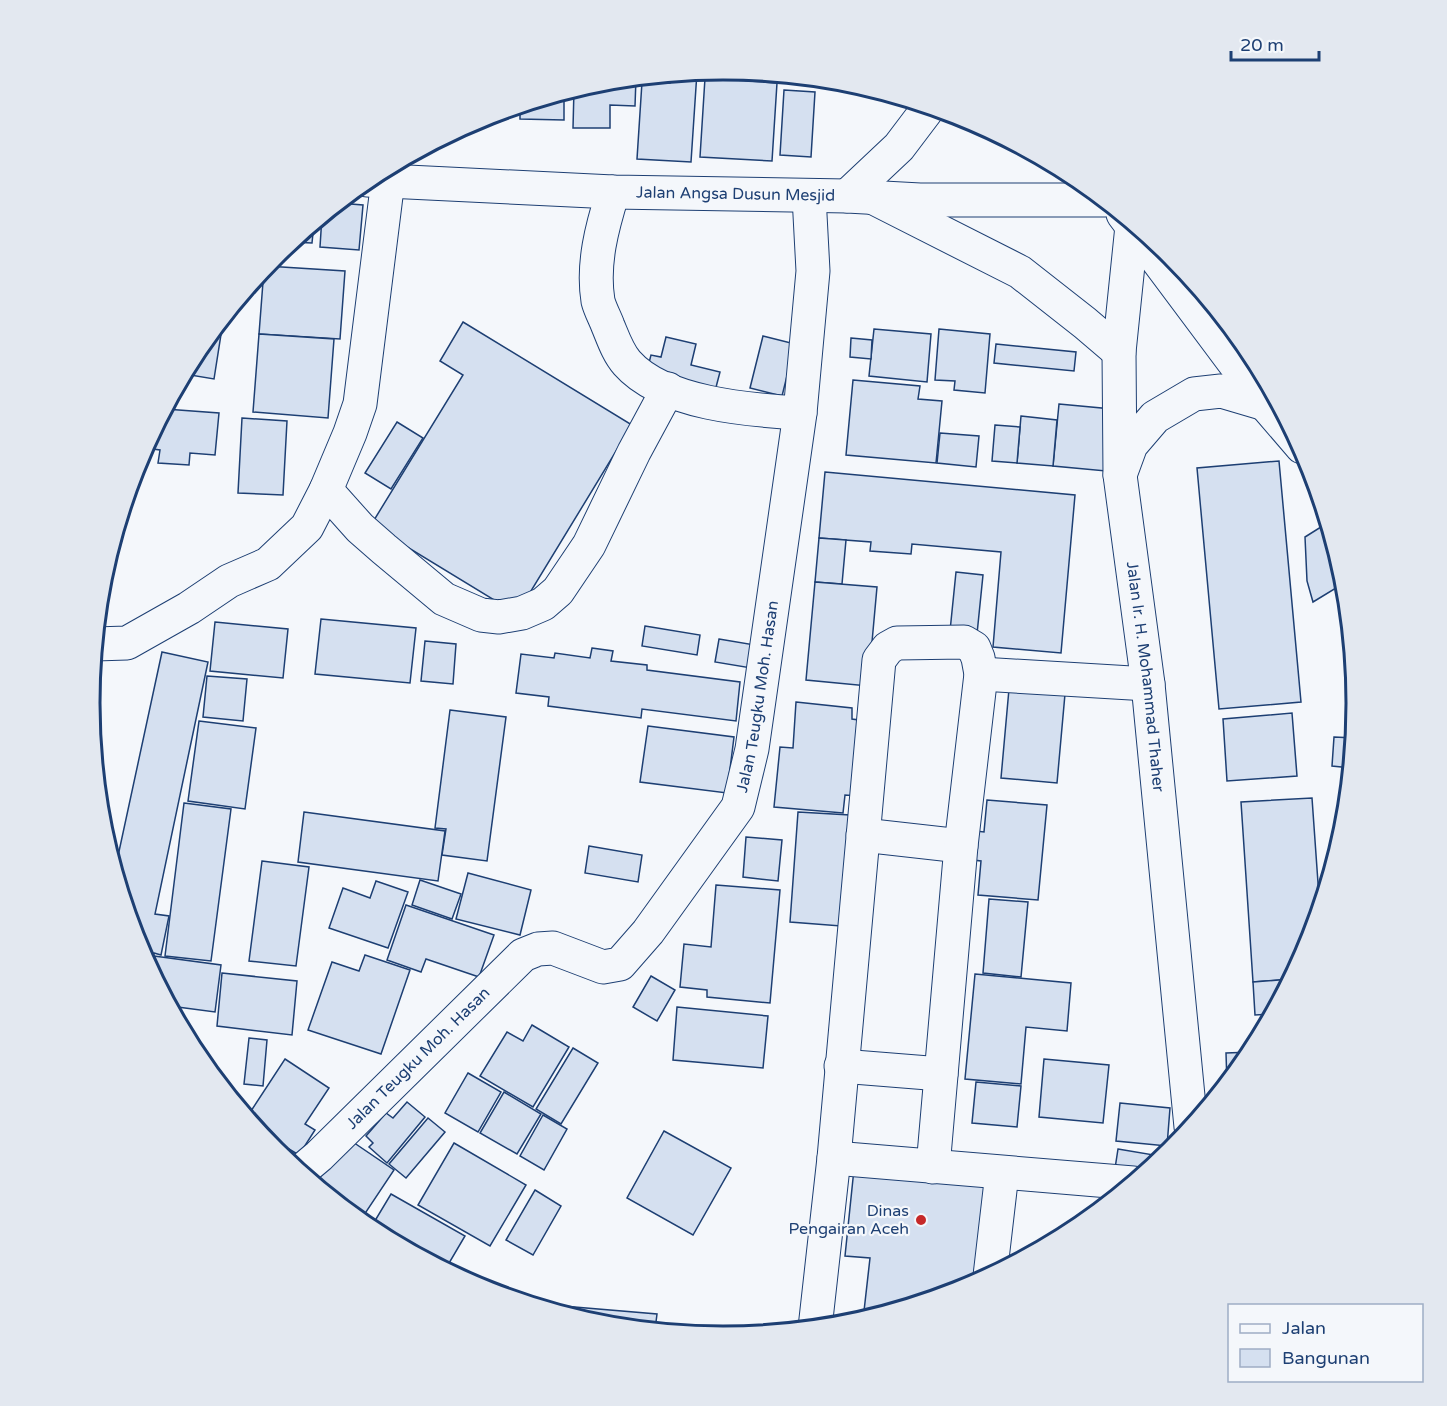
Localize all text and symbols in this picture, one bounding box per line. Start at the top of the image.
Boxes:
scale bar [1231,24,1320,62]
text: 20 m [1240,34,1284,56]
street label: Jalan Angsa Dusun Mesjid [636,182,835,206]
street label: Jalan Ir. H. Mohammad Thaher [1122,560,1169,794]
street label: Jalan Teugku Moh. Hasan [732,599,783,795]
street label: Jalan Teugku Moh. Hasan [342,983,494,1134]
place label: Dinas Pengairan Aceh [789,1201,909,1239]
marker: Dinas Pengairan Aceh [914,1213,928,1227]
legend [1228,1304,1423,1382]
text: Jalan [1282,1317,1326,1339]
text: Bangunan [1282,1347,1370,1369]

